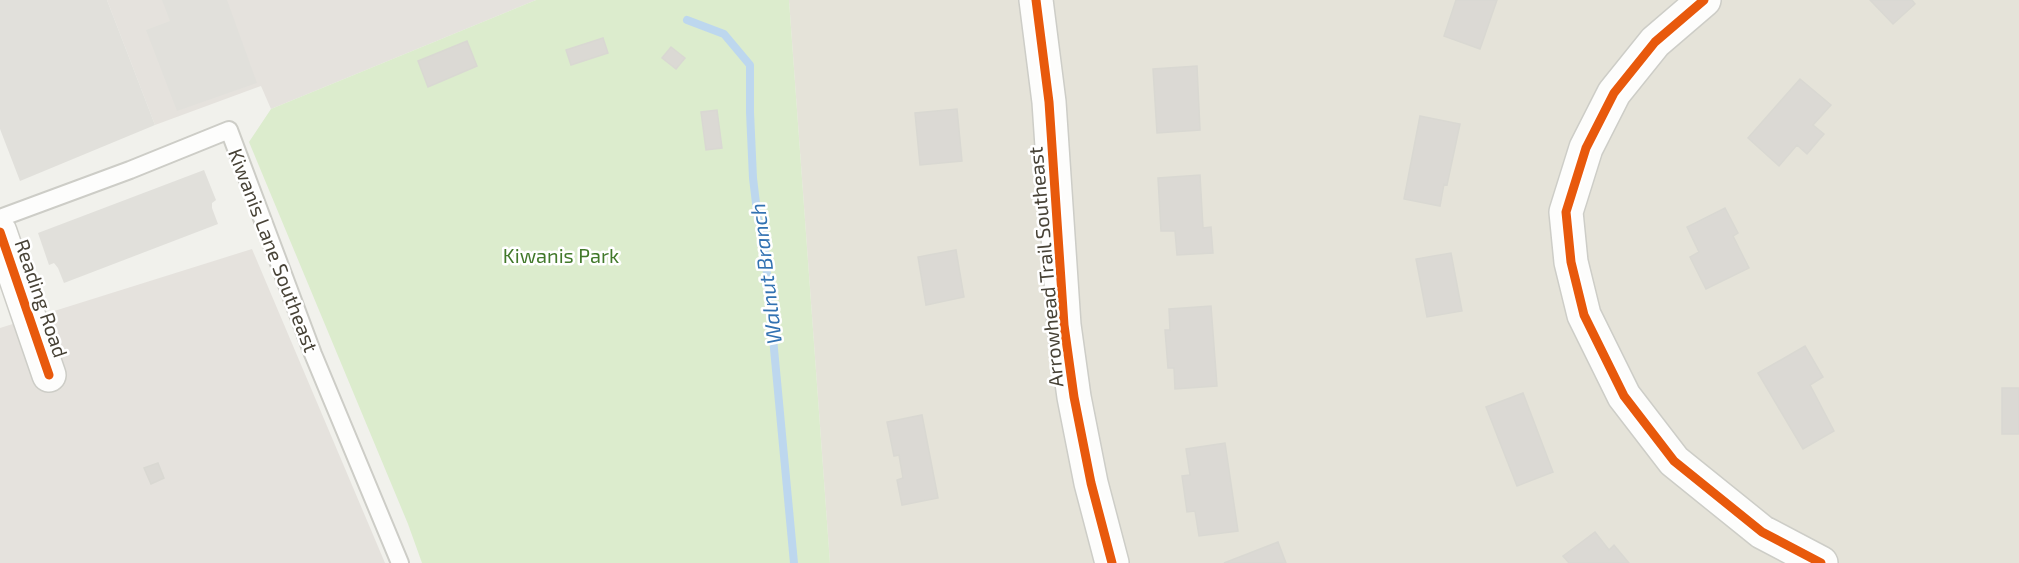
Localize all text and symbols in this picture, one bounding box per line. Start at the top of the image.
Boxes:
street label: Kiwanis Lane Southeast [224,145,324,356]
street label: Arrowhead Trail Southeast [1023,145,1067,388]
water label: Walnut Branch [744,202,786,346]
street label: Reading Road [11,236,73,360]
park label: Kiwanis Park [503,243,619,267]

